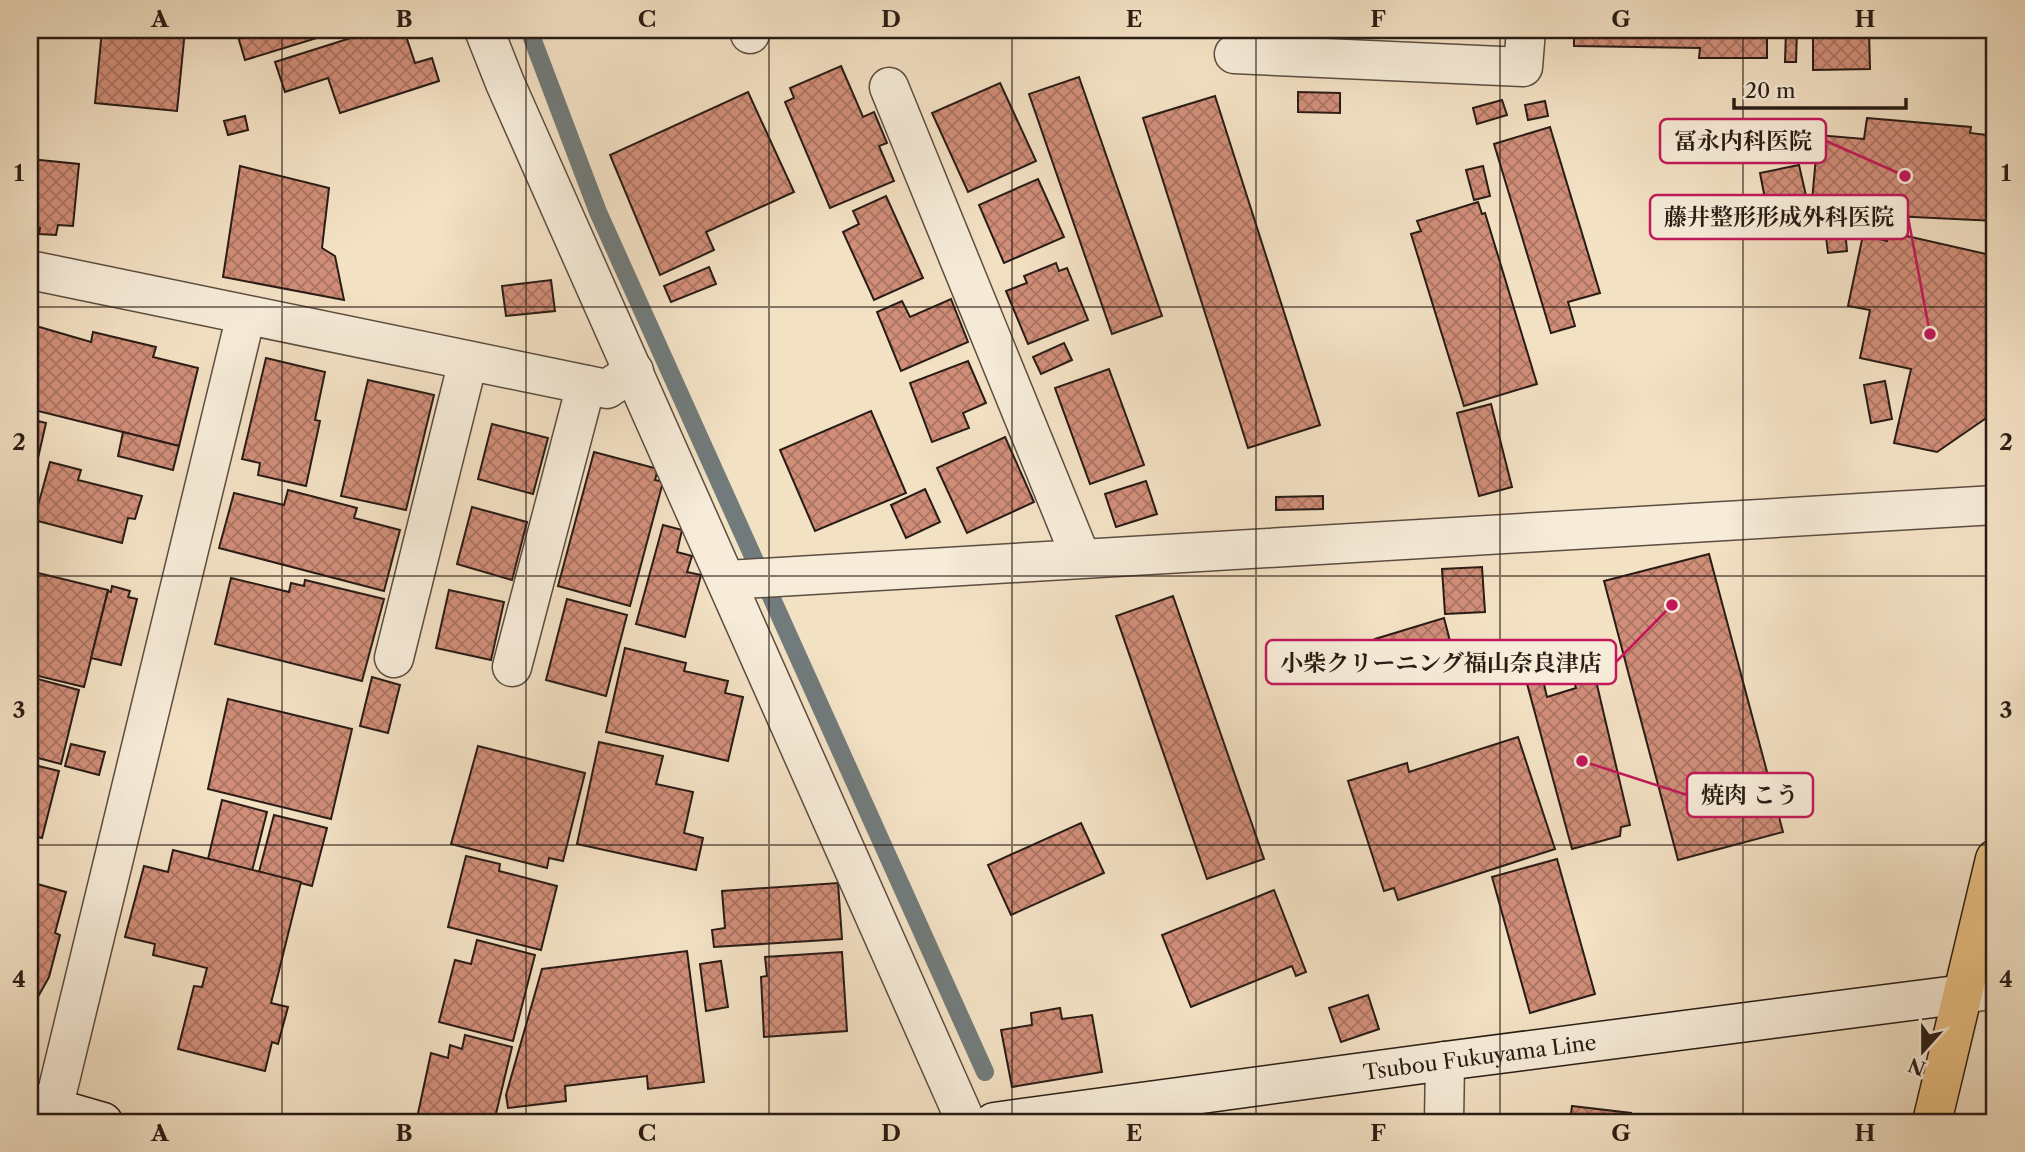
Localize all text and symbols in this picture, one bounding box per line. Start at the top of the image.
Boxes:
text: A [150,5,170,33]
text: B [395,5,413,33]
text: C [638,5,656,33]
text: D [881,5,901,33]
text: E [1126,5,1142,33]
text: F [1370,5,1386,33]
text: G [1611,5,1631,33]
text: H [1855,5,1876,33]
scale bar [1734,66,1906,110]
text: 20 m [1745,78,1796,103]
callout: 冨永内科医院 [1660,119,1826,163]
text: 冨永内科医院 [1674,127,1812,155]
text: 1 [14,159,25,187]
text: 1 [2001,159,2012,187]
callout: 藤井整形形成外科医院 [1650,195,1908,239]
text: 藤井整形形成外科医院 [1664,203,1894,231]
text: 2 [12,428,26,456]
text: 2 [1999,428,2013,456]
callout: 小柴クリーニング福山奈良津店 [1266,640,1616,684]
text: 小柴クリーニング福山奈良津店 [1280,649,1602,677]
text: 3 [13,696,26,724]
text: 3 [2000,696,2013,724]
callout: 焼肉 こう [1687,773,1813,817]
text: 焼肉 こう [1701,781,1799,809]
text: 4 [12,965,26,993]
text: 4 [1999,965,2013,993]
north arrow [1888,1016,1958,1086]
street label: Tsubou Fukuyama Line [1361,1029,1598,1084]
text: N [1905,1053,1929,1080]
text: A [150,1119,170,1147]
text: B [395,1119,413,1147]
text: C [638,1119,656,1147]
text: D [881,1119,901,1147]
text: E [1126,1119,1142,1147]
text: F [1370,1119,1386,1147]
text: G [1611,1119,1631,1147]
text: H [1855,1119,1876,1147]

